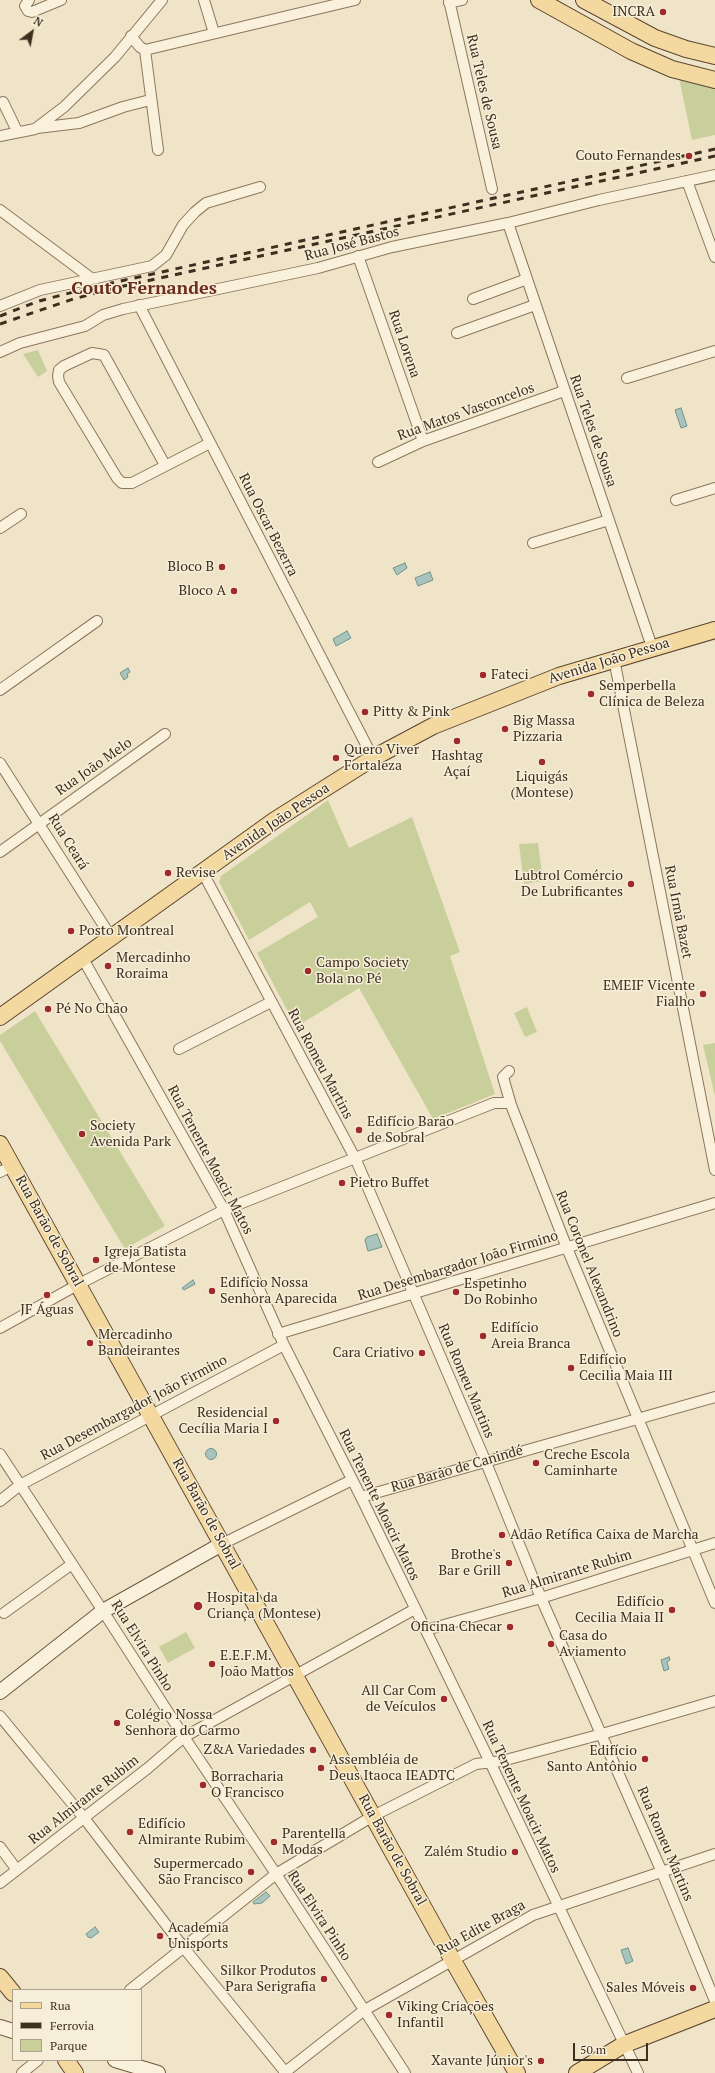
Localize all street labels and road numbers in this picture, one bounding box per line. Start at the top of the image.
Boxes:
street label: Rua Teles de Sousa [463,33,505,151]
street label: Rua José Bastos [303,223,401,265]
street label: Rua Lorena [385,308,423,380]
street label: Rua Teles de Sousa [566,373,620,489]
street label: Rua Matos Vasconcelos [395,379,537,445]
street label: Rua Oscar Bezerra [235,471,301,579]
street label: Avenida João Pessoa [546,635,672,687]
street label: Rua João Melo [53,735,135,799]
street label: Avenida João Pessoa [219,780,333,864]
street label: Rua Ceará [44,811,92,873]
street label: Rua Irmã Bazet [661,864,695,960]
street label: Rua Romeu Martins [284,1006,356,1122]
street label: Rua Tenente Moacir Matos [164,1083,256,1237]
street label: Rua Barão de Sobral [11,1173,87,1289]
street label: Rua Coronel Alexandrino [552,1188,626,1340]
street label: Rua Desembargador João Firmino [356,1227,560,1305]
street label: Rua Romeu Martins [434,1321,498,1441]
street label: Rua Desembargador João Firmino [38,1352,230,1464]
street label: Rua Tenente Moacir Matos [335,1427,423,1583]
street label: Rua Barão de Canindé [389,1442,525,1496]
street label: Rua Barão de Sobral [168,1456,244,1572]
street label: Rua Almirante Rubim [500,1546,634,1602]
street label: Rua Elvira Pinho [107,1598,177,1694]
street label: Rua Tenente Moacir Matos [478,1718,564,1876]
street label: Rua Almirante Rubim [26,1752,142,1848]
street label: Rua Romeu Martins [633,1784,697,1904]
street label: Rua Barão de Sobral [354,1792,430,1908]
street label: Rua Elvira Pinho [284,1868,354,1964]
street label: Rua Edite Braga [434,1897,528,1959]

